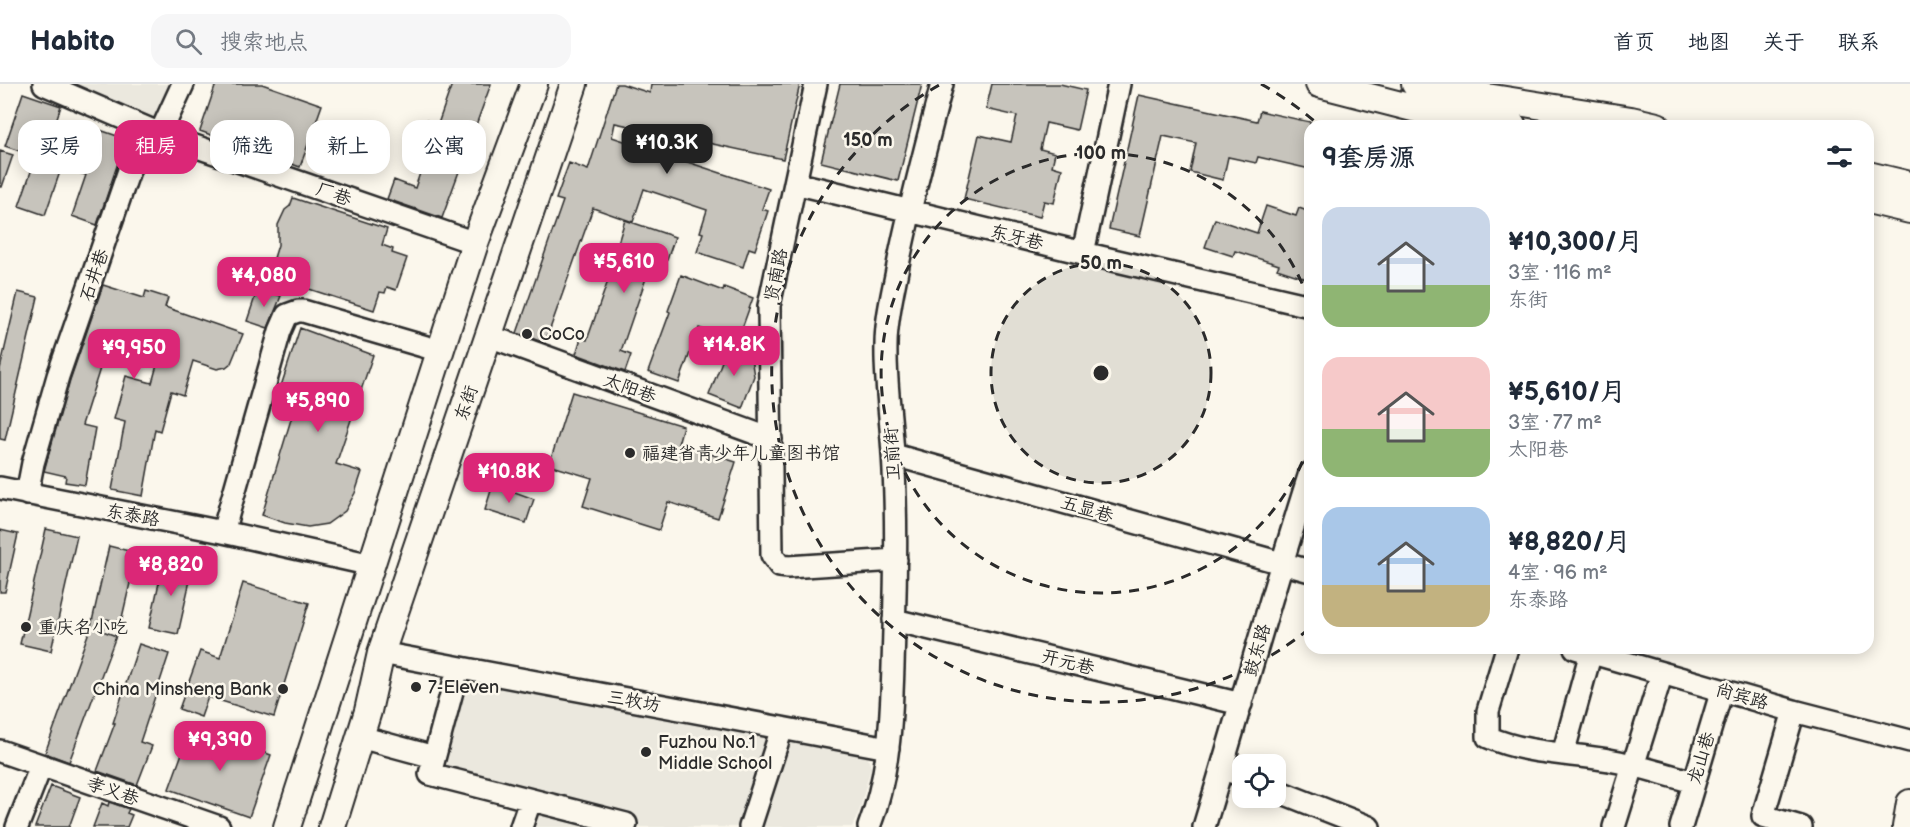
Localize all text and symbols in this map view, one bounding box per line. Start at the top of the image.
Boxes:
search box [151,14,571,68]
text: Habito [30,25,115,58]
icon: search [172,25,205,58]
text: 搜索地点 [220,29,308,56]
text: 首页 [1613,30,1655,55]
text: 地图 [1688,30,1730,55]
text: 关于 [1763,30,1805,55]
text: 联系 [1838,30,1880,55]
chip: 买房 [18,120,102,174]
chip: 租房 [114,120,198,174]
chip: 筛选 [210,120,294,174]
chip: 新上 [306,120,390,174]
chip: 公寓 [402,120,486,174]
pin: ¥10.3K [618,124,716,175]
text: 150 m [843,130,893,151]
text: ¥10.3K [636,131,698,155]
icon: filters [1823,140,1856,173]
text: 100 m [1076,143,1126,164]
text: 9套房源 [1322,143,1415,174]
street label: 厂巷 [313,179,354,210]
street label: 东牙巷 [988,221,1046,254]
text: ¥10,300/月 [1508,227,1643,258]
icon: home [1370,231,1442,303]
pin: ¥5,610 [575,243,673,294]
street label: 石井巷 [76,246,113,304]
street label: 贤南路 [761,247,792,304]
text: ¥5,610 [593,250,655,274]
text: 50 m [1080,253,1122,274]
pin: ¥4,080 [215,257,313,308]
text: 3室 · 116 m² [1508,261,1612,285]
text: ¥4,080 [231,264,297,288]
text: 东街 [1508,288,1548,312]
place label: CoCo [539,324,585,345]
pin: ¥14.8K [685,326,783,377]
marker: CoCo [520,327,534,341]
pin: ¥9,950 [85,329,183,380]
text: ¥14.8K [703,333,765,357]
text: ¥9,950 [102,336,166,360]
centre of rings [1091,363,1111,383]
street label: 太阳巷 [601,369,659,408]
text: ¥5,610/月 [1508,377,1626,408]
icon: home [1370,381,1442,453]
pin: ¥5,890 [269,382,367,433]
street label: 东街 [451,383,482,424]
text: ¥5,890 [286,389,350,413]
text: 3室 · 77 m² [1508,411,1602,435]
street label: 卫前街 [881,426,904,481]
text: 太阳巷 [1508,438,1568,462]
place label: 福建省青少年儿童图书馆 [642,443,840,464]
marker: 福建省青少年儿童图书馆 [623,446,637,460]
pin: ¥10.8K [460,453,558,504]
text: ¥10.8K [477,460,541,484]
street label: 五显巷 [1058,492,1116,527]
street label: 东泰路 [104,500,161,531]
text: ¥8,820/月 [1508,527,1631,558]
icon: home [1370,531,1442,603]
pin: ¥8,820 [122,546,220,597]
text: ¥8,820 [139,553,203,577]
text: 4室 · 96 m² [1508,561,1608,585]
text: 东泰路 [1508,588,1568,612]
place label: 重庆名小吃 [38,617,128,638]
marker: 重庆名小吃 [19,620,33,634]
street label: 鼓东路 [1240,621,1275,679]
street label: 开元巷 [1039,646,1097,679]
place label: 7-Eleven [428,677,499,698]
place label: China Minsheng Bank [93,679,271,700]
street label: 尚宾路 [1713,679,1771,714]
marker: 7-Eleven [409,680,423,694]
marker: China Minsheng Bank [276,682,290,696]
street label: 三牧坊 [606,686,662,717]
pin: ¥9,390 [171,721,269,772]
text: ¥9,390 [188,728,252,752]
street label: 龙山巷 [1684,729,1719,787]
place label: Fuzhou No.1 Middle School [658,732,772,774]
marker: Fuzhou No.1 Middle School [639,745,653,759]
map controls [1232,754,1286,808]
button: locate [1232,754,1286,808]
street label: 孝义巷 [84,773,142,810]

